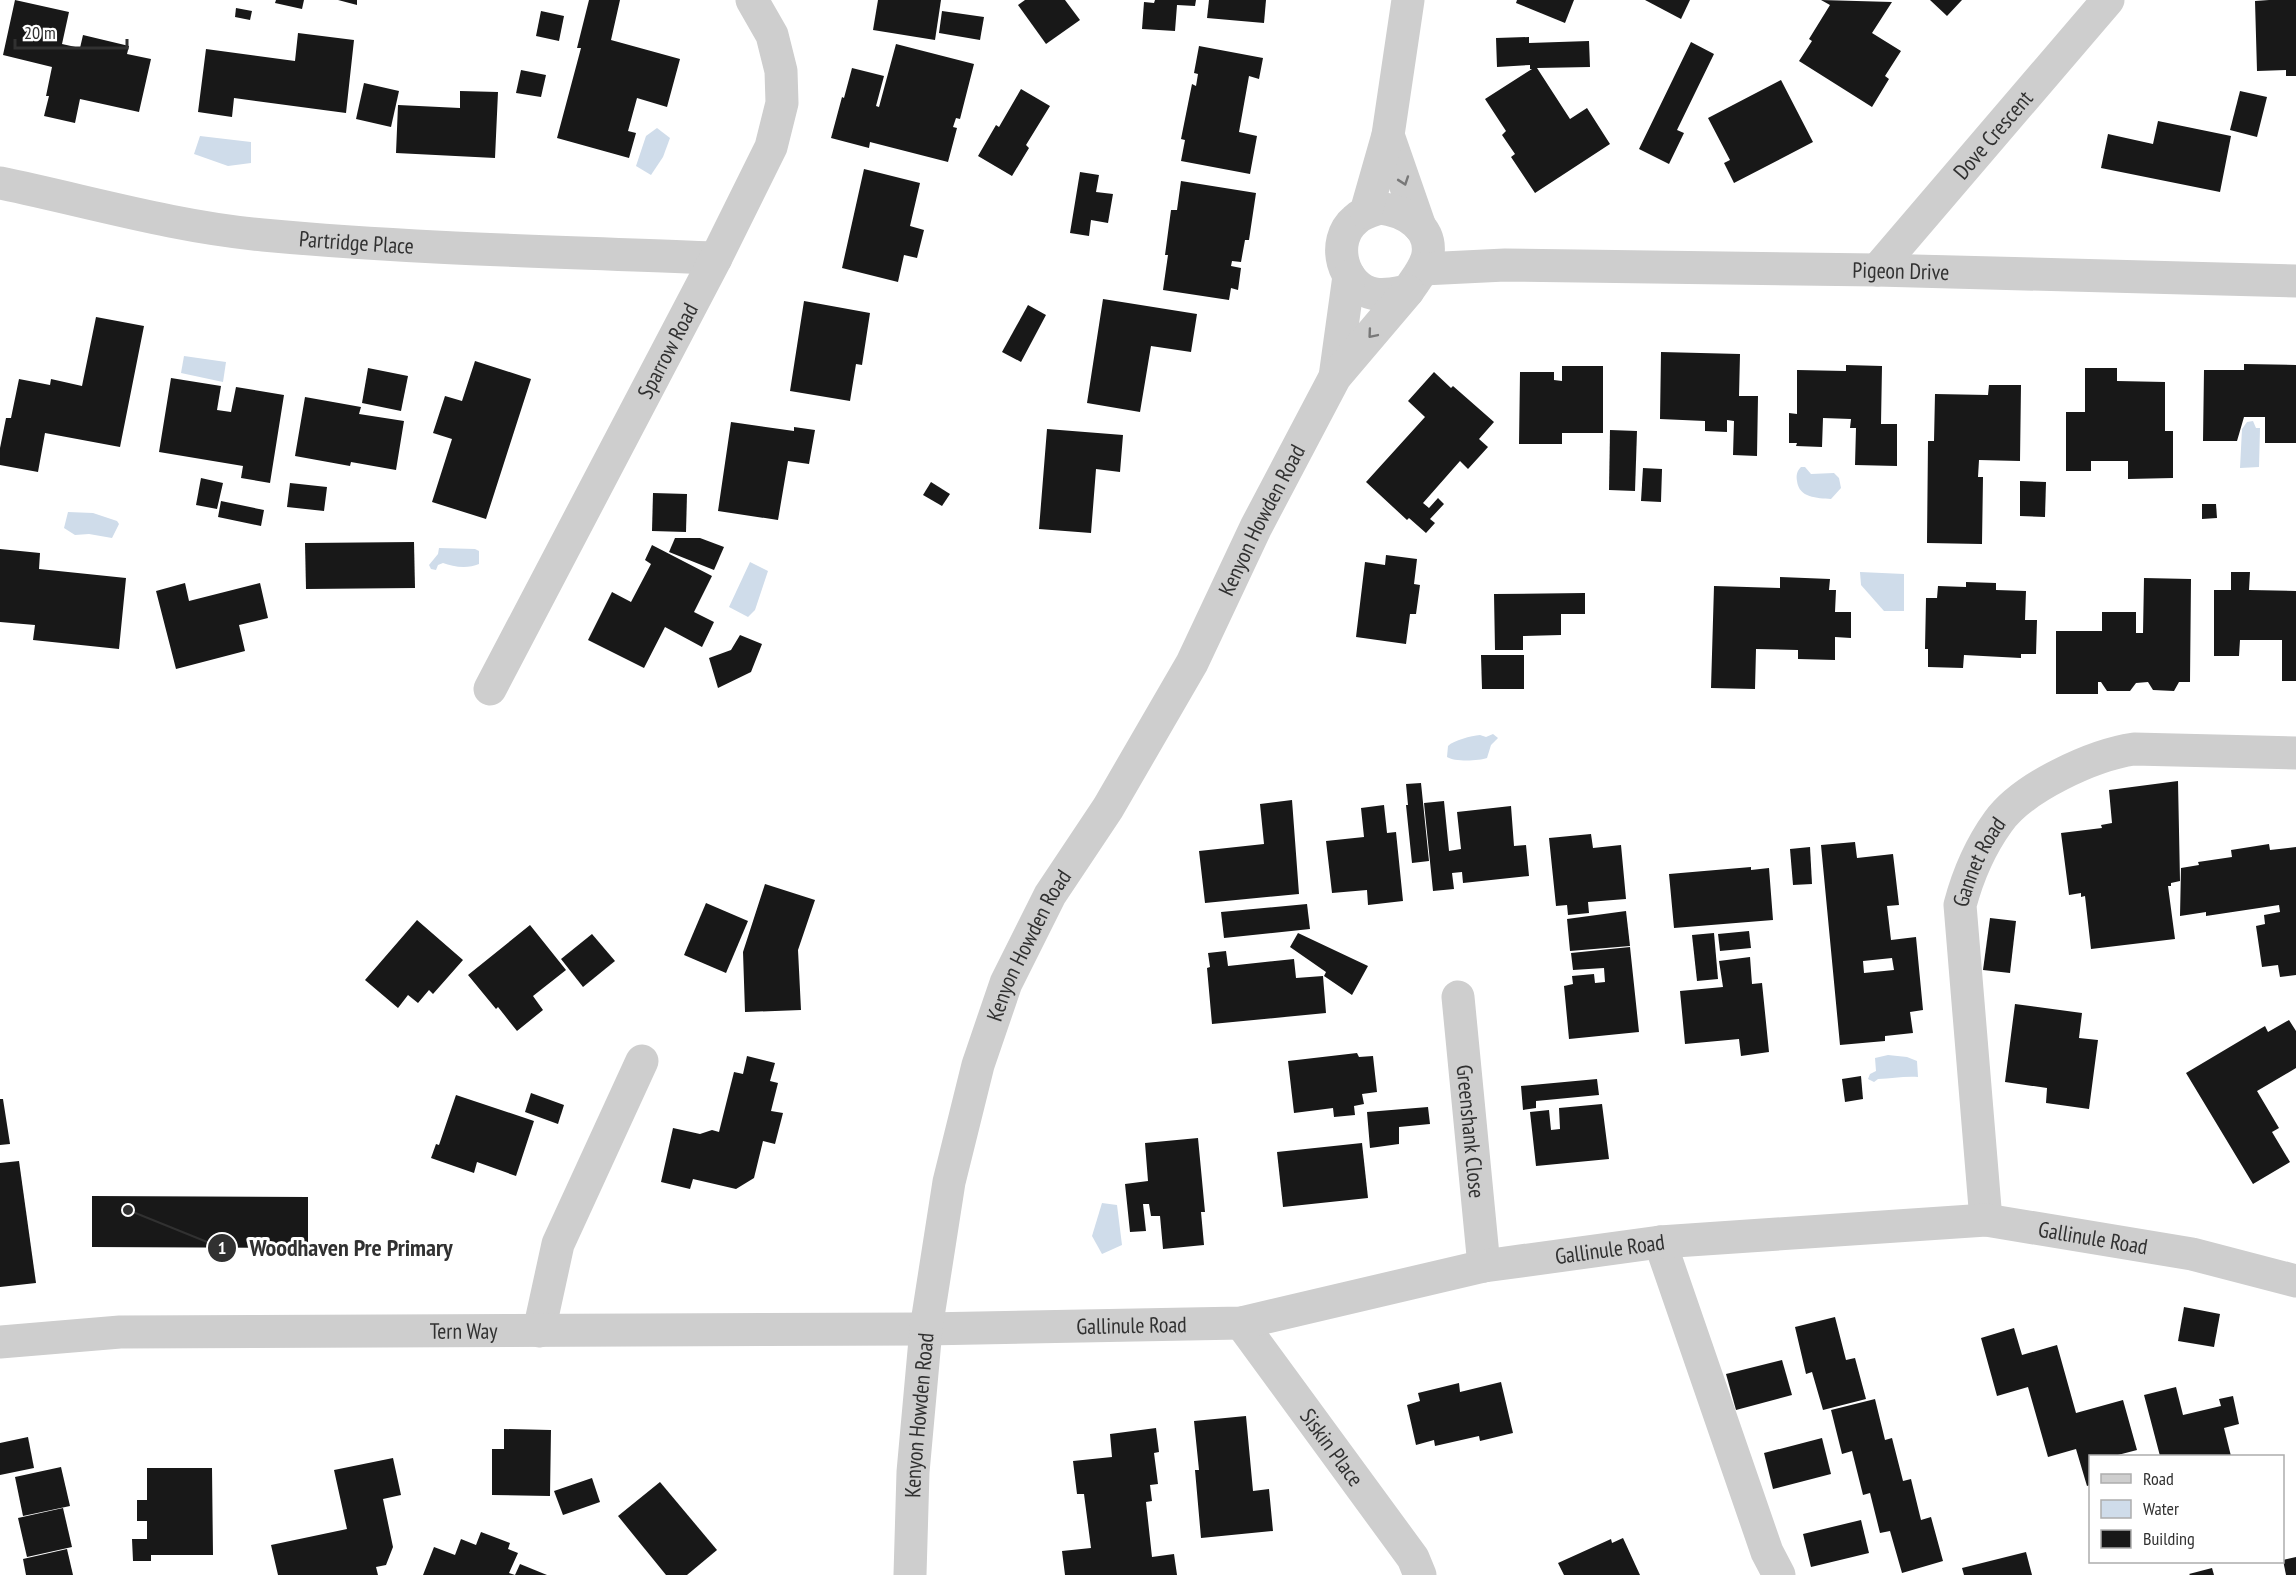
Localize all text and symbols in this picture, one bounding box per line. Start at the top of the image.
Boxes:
scale bar [15,12,128,50]
text: 20 m [24,21,56,44]
street label: Dove Crescent [1947,85,2038,185]
one-way arrow [1396,175,1409,186]
street label: Partridge Place [298,224,414,260]
street label: Pigeon Drive [1852,256,1950,286]
street label: Sparrow Road [631,298,704,403]
one-way arrow [1368,327,1379,338]
street label: Kenyon Howden Road [1212,440,1311,600]
street label: Gannet Road [1946,811,2011,910]
street label: Kenyon Howden Road [980,864,1077,1025]
street label: Greenshank Close [1451,1063,1491,1199]
street label: Gallinule Road [2036,1215,2150,1260]
callout: Woodhaven Pre Primary [207,1227,464,1269]
street label: Gallinule Road [1553,1228,1666,1270]
text: Woodhaven Pre Primary [248,1232,453,1263]
text: 1 [218,1236,226,1259]
street label: Gallinule Road [1076,1310,1187,1340]
street label: Tern Way [430,1317,498,1345]
street label: Kenyon Howden Road [898,1332,940,1498]
street label: Siskin Place [1294,1403,1370,1492]
legend [2089,1455,2284,1563]
text: Road [2143,1467,2174,1490]
text: Water [2143,1497,2179,1520]
text: Building [2143,1527,2195,1550]

